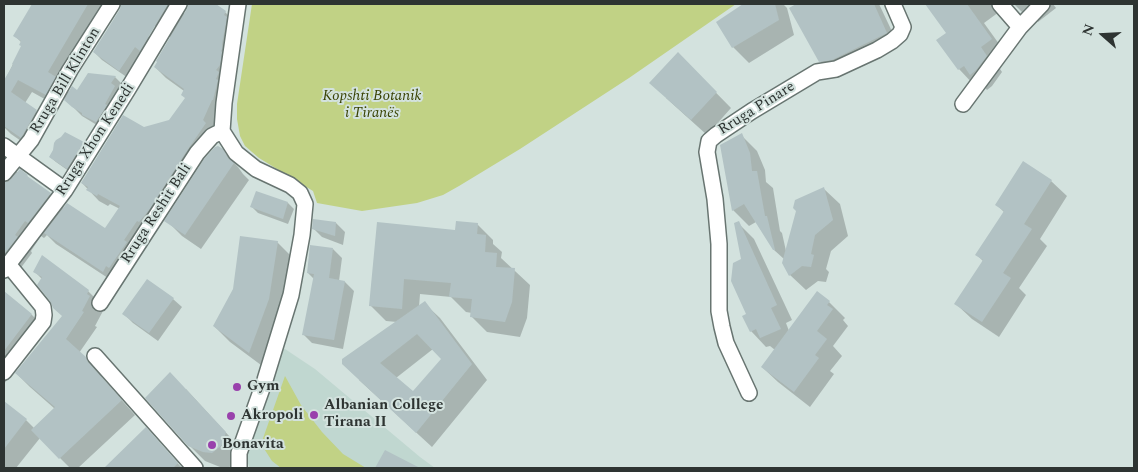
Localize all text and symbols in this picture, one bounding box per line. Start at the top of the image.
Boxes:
north arrow [1078,10,1128,60]
text: N [1077,21,1100,39]
street label: Rruga Bill Klinton [27,25,105,137]
street label: Rruga Pinare [715,78,799,140]
street label: Rruga Xhon Kenedi [53,80,139,200]
park label: Kopshti Botanik i Tiranës [323,88,421,123]
street label: Rruga Reshit Bali [118,161,196,267]
place label: Gym [247,378,279,396]
marker: Gym [231,381,243,393]
place label: Albanian College Tirana II [324,397,443,432]
place label: Akropoli [241,407,303,425]
marker: Albanian College Tirana II [308,409,320,421]
marker: Akropoli [225,410,237,422]
place label: Bonavita [222,436,284,454]
marker: Bonavita [206,439,218,451]

